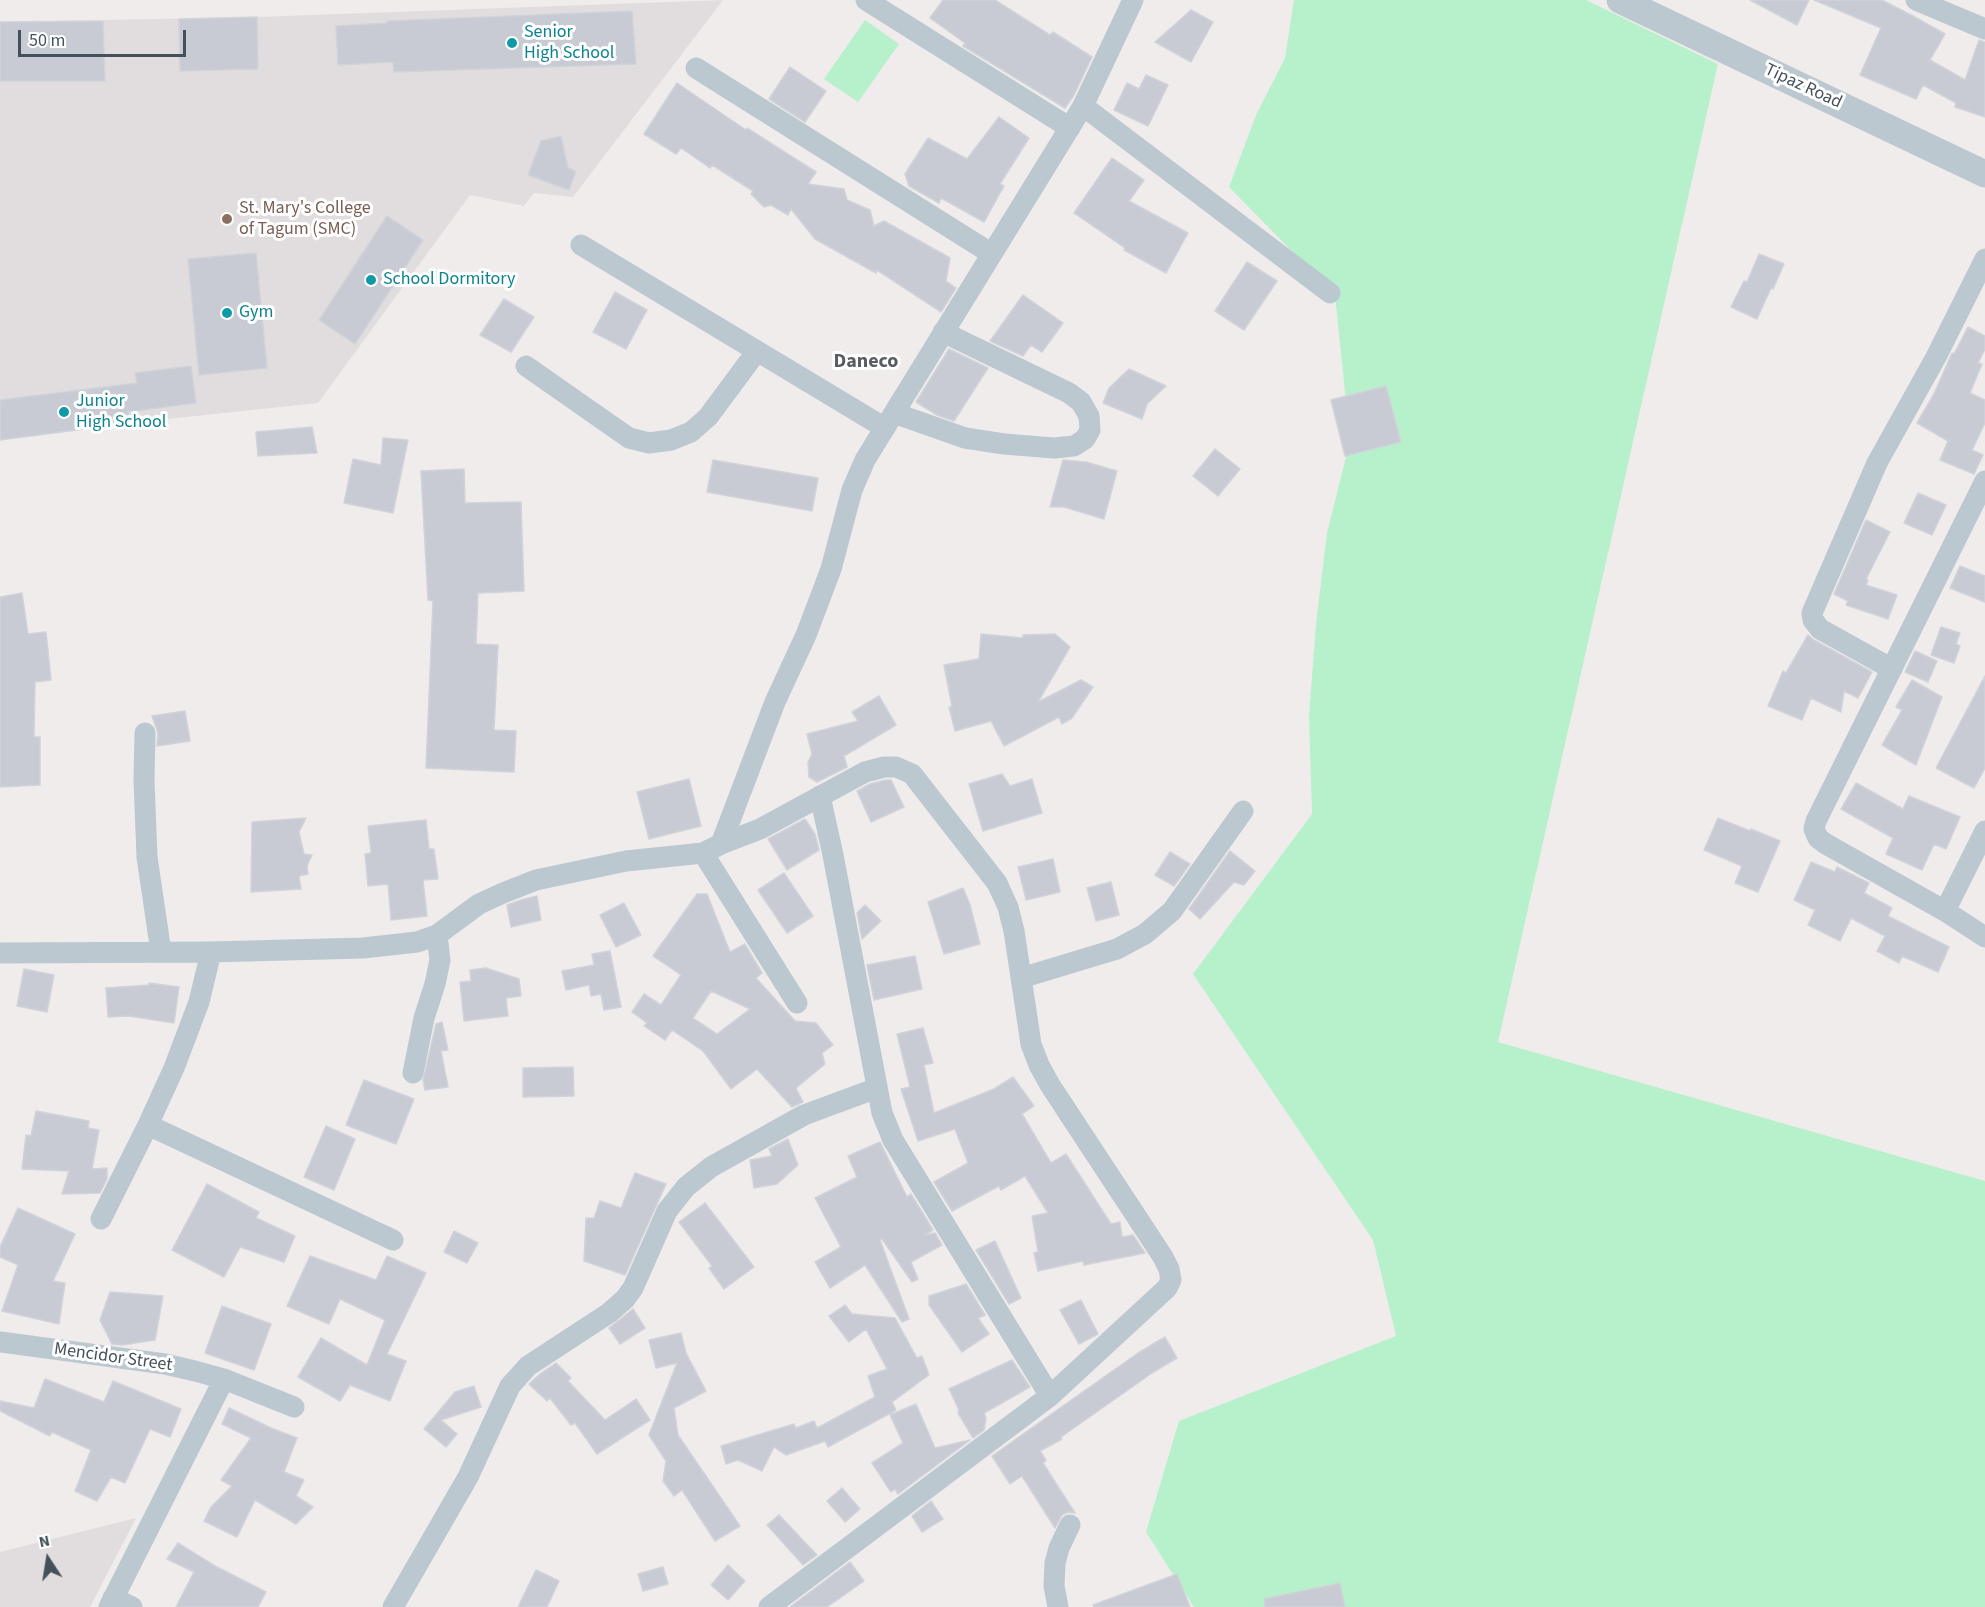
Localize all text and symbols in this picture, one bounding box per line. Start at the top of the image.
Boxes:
scale bar [21,18,189,56]
place label: Senior High School [524,22,614,64]
text: 50 m [29,28,65,53]
marker: Senior High School [505,36,519,50]
street label: Tipaz Road [1761,60,1845,114]
place label: St. Mary's College of Tagum (SMC) [239,198,371,240]
marker: St. Mary's College of Tagum (SMC) [220,212,234,226]
place label: School Dormitory [383,269,515,291]
marker: School Dormitory [364,273,378,287]
place label: Gym [239,302,273,324]
marker: Gym [220,306,234,320]
district label: Daneco [834,351,898,375]
place label: Junior High School [76,391,166,434]
marker: Junior High School [57,405,71,419]
street label: Mencidor Street [52,1339,174,1377]
north arrow [18,1529,78,1589]
text: N [37,1530,52,1553]

